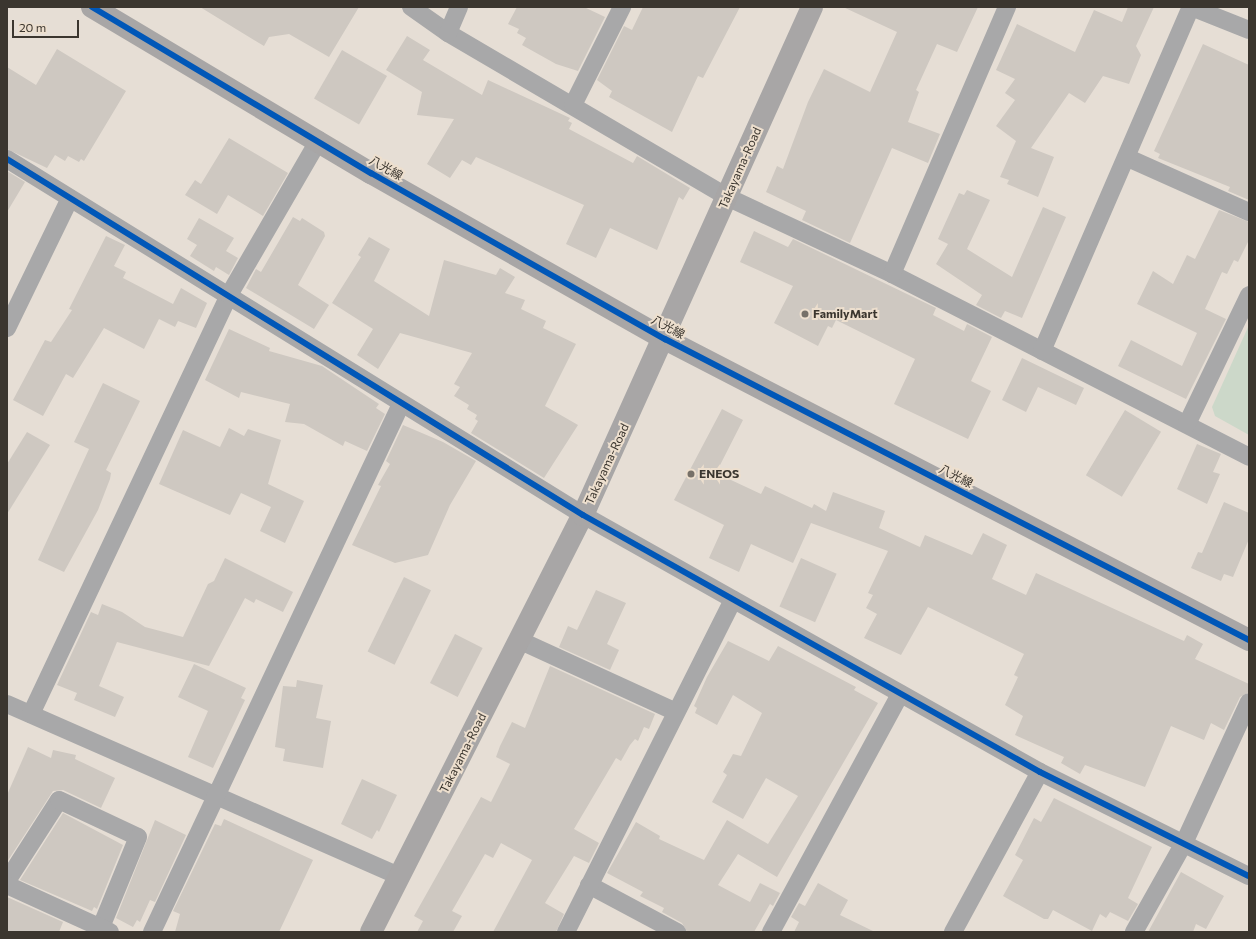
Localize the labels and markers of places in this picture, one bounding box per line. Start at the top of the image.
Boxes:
place label: FamilyMart [813,307,877,321]
marker: FamilyMart [800,309,810,319]
place label: ENEOS [699,467,739,481]
marker: ENEOS [686,469,696,479]

